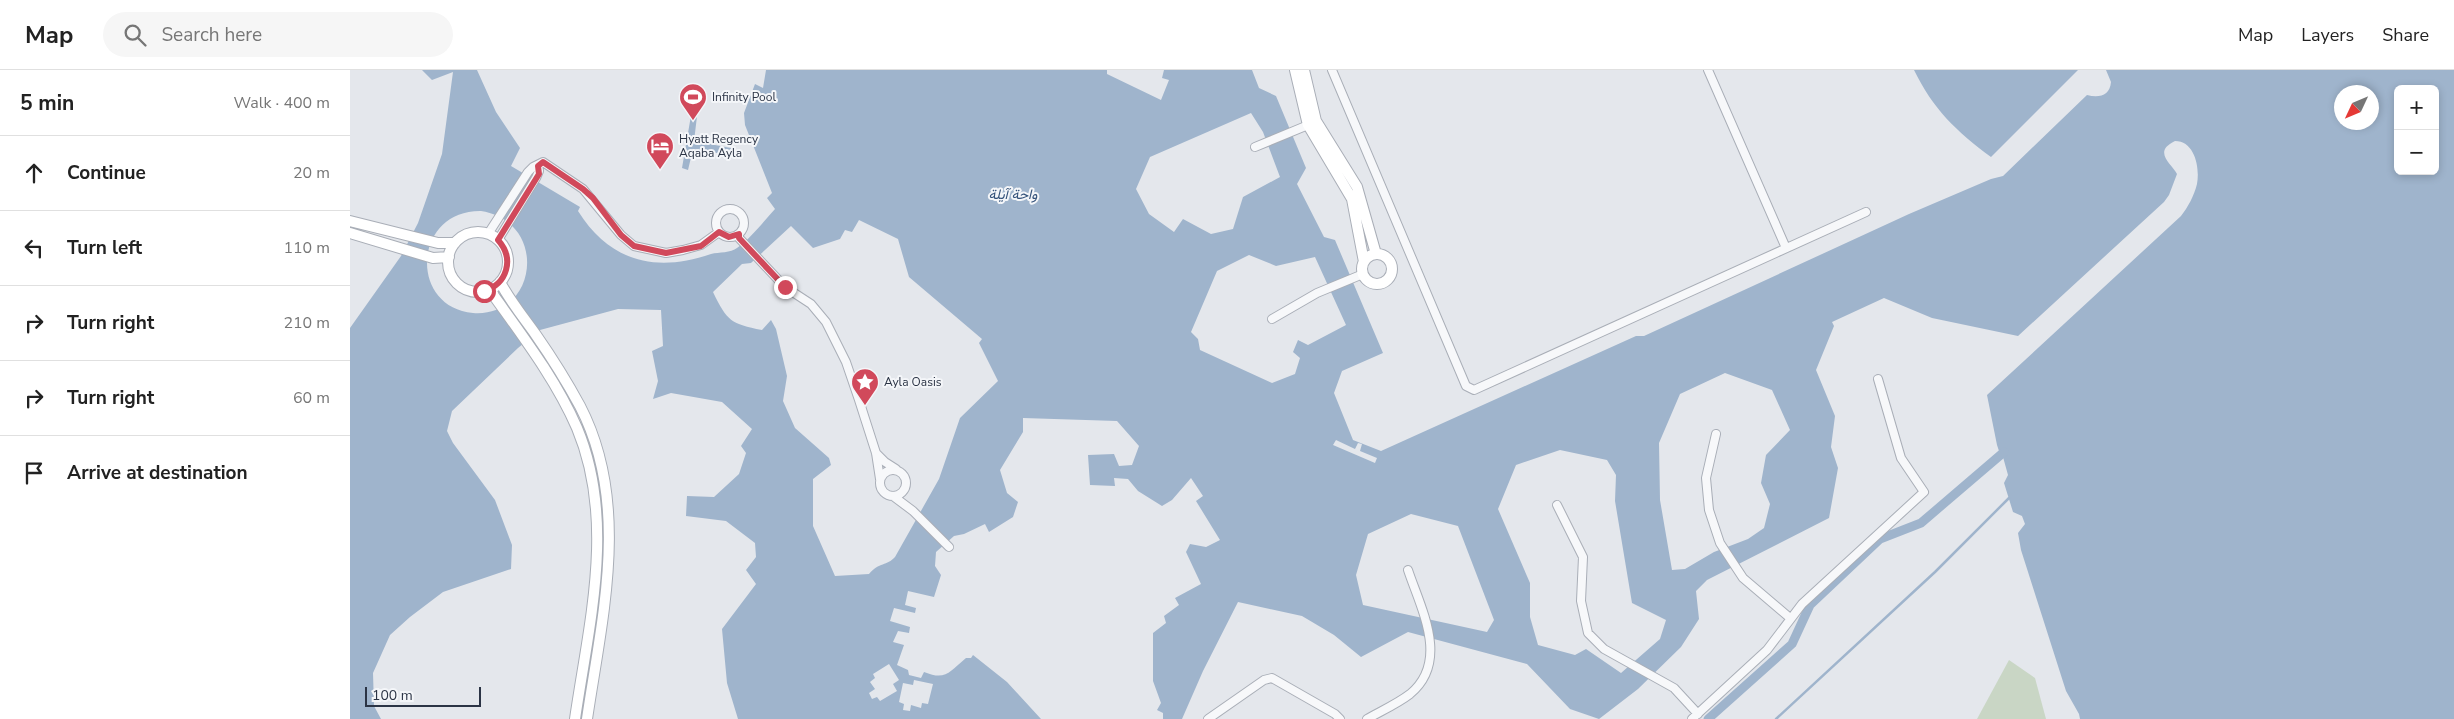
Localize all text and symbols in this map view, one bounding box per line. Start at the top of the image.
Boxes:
search box [103,12,453,57]
text: Map [25,19,73,51]
icon: search [121,21,149,49]
text: Search here [161,22,262,48]
text: Map [2238,23,2273,47]
text: Layers [2301,23,2354,47]
text: Share [2382,23,2429,47]
sports icon: Infinity Pool [678,82,708,121]
north arrow [2334,85,2379,130]
map controls [2394,85,2439,175]
button: + [2394,85,2439,130]
text: 5 min [20,89,74,117]
place label: Infinity Pool [712,89,776,105]
text: Walk · 400 m [234,92,330,114]
button: − [2394,130,2439,175]
hotel icon: Hyatt Regency Aqaba Ayla [645,131,675,170]
place label: Hyatt Regency Aqaba Ayla [679,131,759,161]
icon: ahead [20,159,48,187]
text: Continue [67,160,146,186]
text: 20 m [293,162,330,184]
water label: واحة آيلة [988,185,1038,204]
icon: left [20,234,48,262]
text: Turn left [67,235,142,261]
text: 110 m [283,237,330,259]
route end [774,276,797,299]
route start [473,280,496,303]
icon: right [20,309,48,337]
text: Turn right [67,310,154,336]
text: 210 m [283,312,330,334]
place icon: Ayla Oasis [850,367,880,406]
place label: Ayla Oasis [884,374,942,390]
icon: right [20,384,48,412]
text: Turn right [67,385,154,411]
text: 60 m [293,387,330,409]
icon: arrive [20,459,48,487]
text: Arrive at destination [67,460,248,486]
scale bar [365,684,481,707]
text: 100 m [372,686,413,705]

